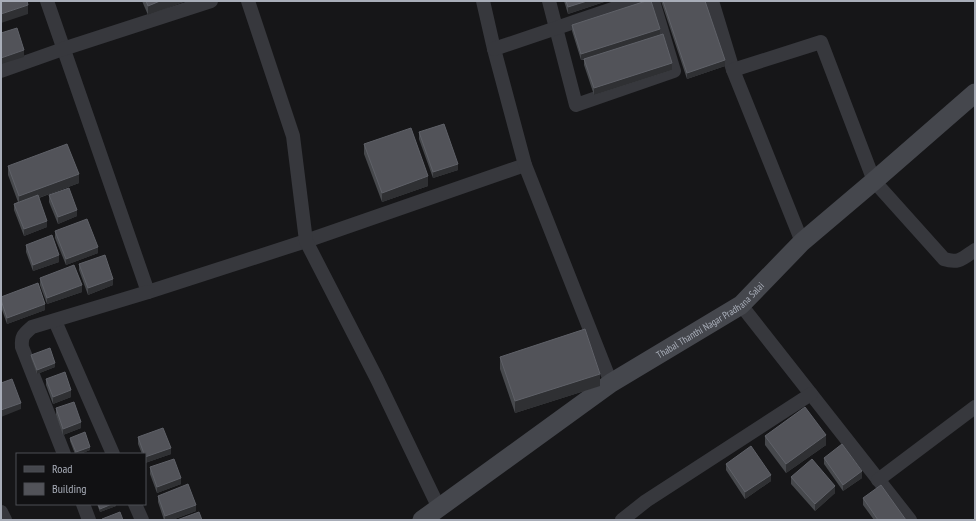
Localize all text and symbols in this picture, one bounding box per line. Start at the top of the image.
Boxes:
street label: Thabal Thanthi Nagar Pradhana Salai [654,279,767,361]
legend [16,453,146,505]
text: Road [52,461,72,476]
text: Building [52,481,87,496]

